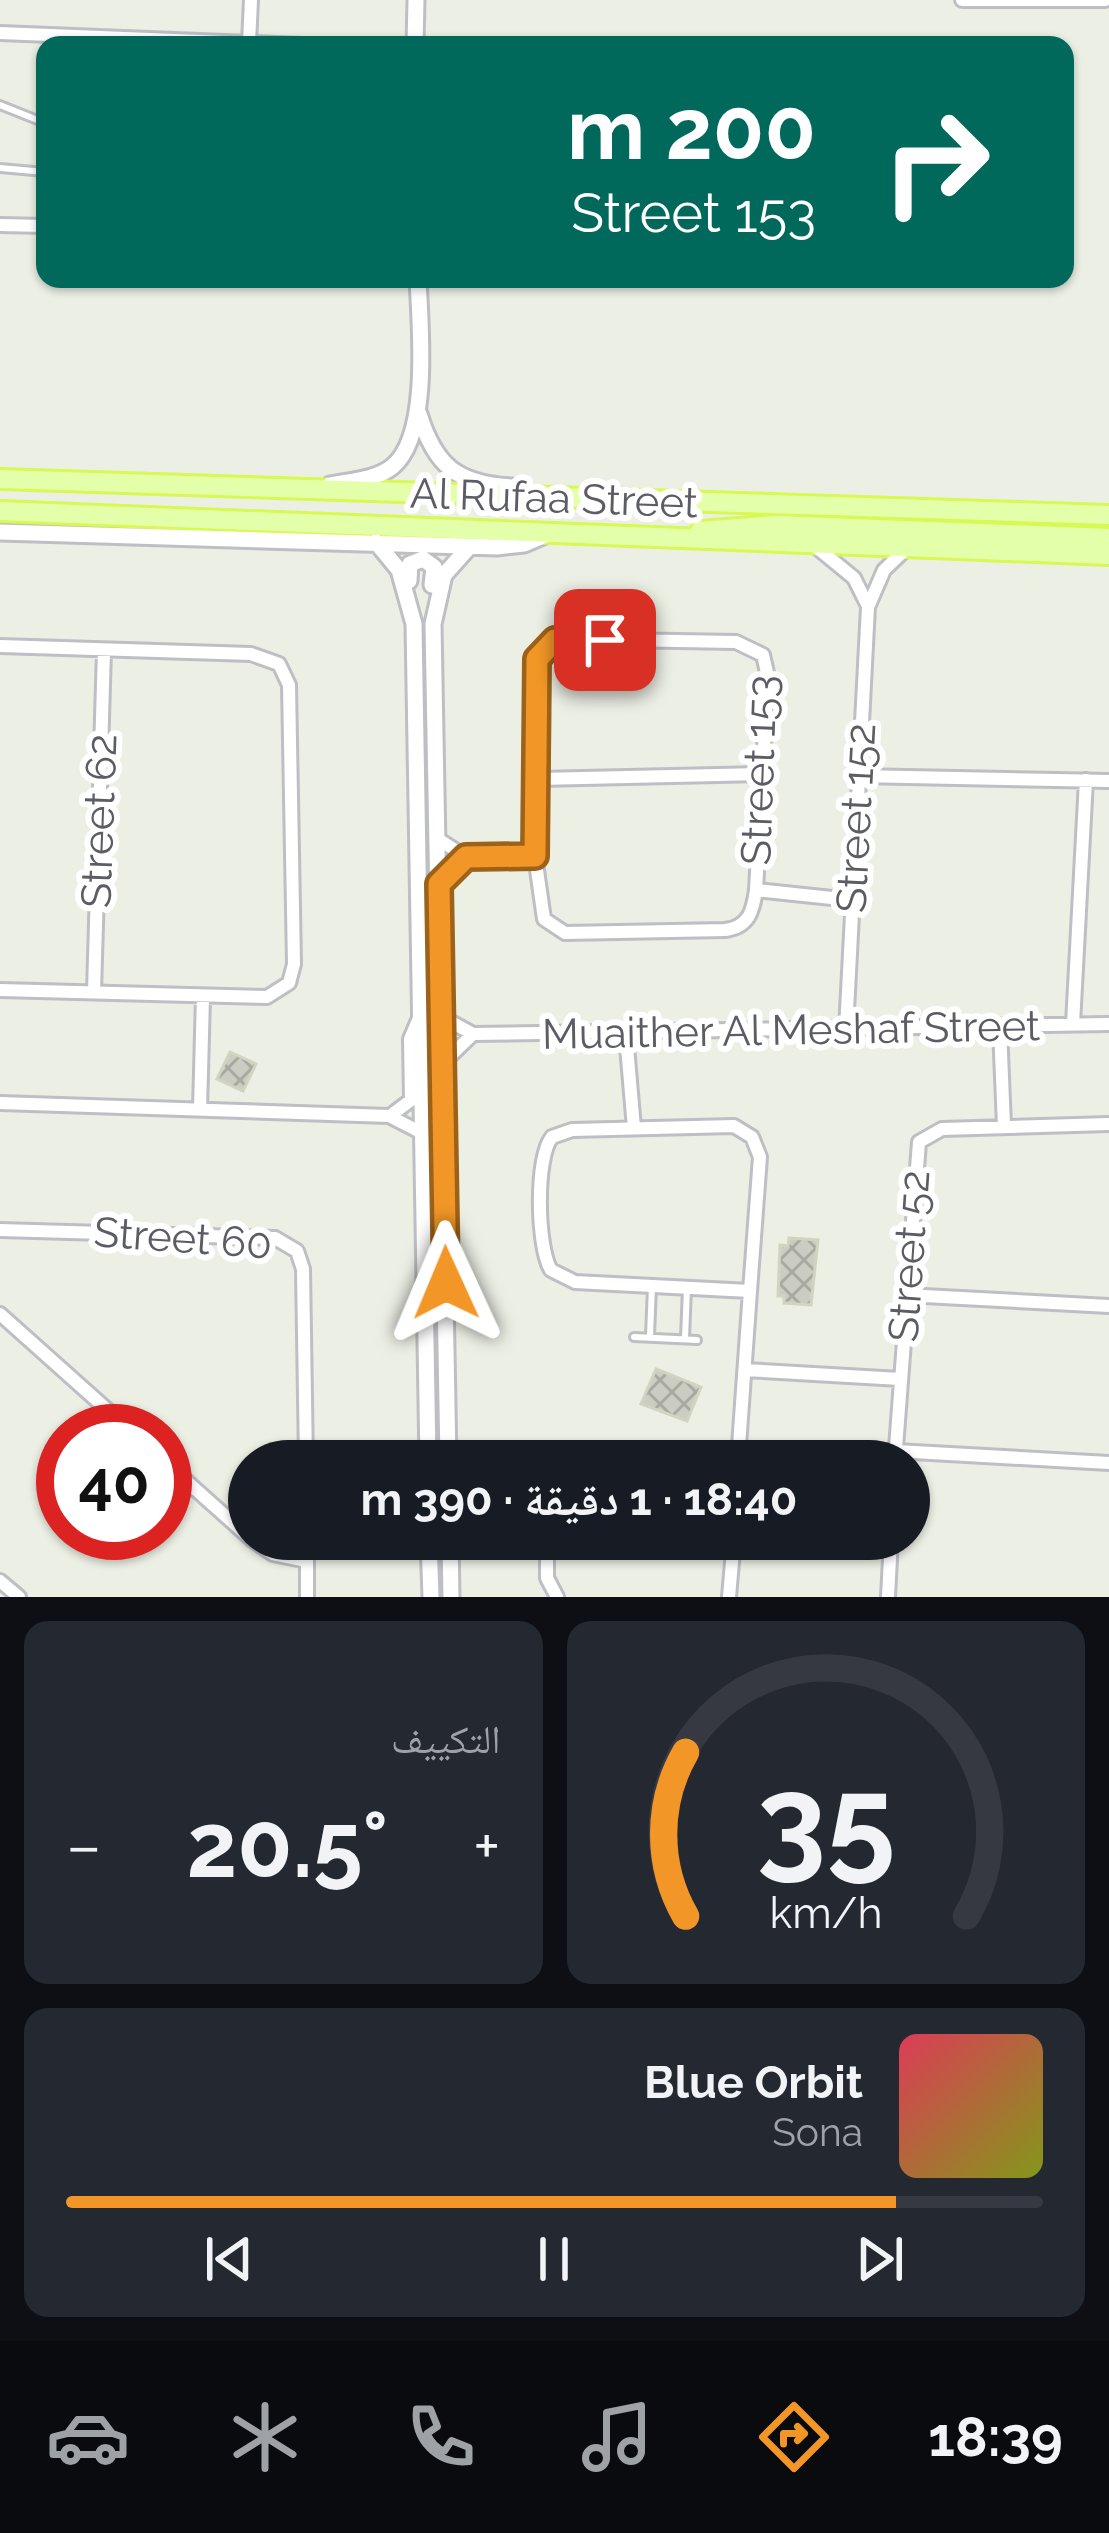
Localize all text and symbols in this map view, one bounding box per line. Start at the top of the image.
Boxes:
text: 200 m [567,80,816,179]
icon: right [858,84,1014,240]
text: Street 153 [571,181,816,245]
street label: Al Rufaa Street [409,468,699,528]
pin [554,589,656,691]
icon: arrive [572,607,638,673]
street label: Street 153 [731,674,787,866]
street label: Street 152 [827,722,885,914]
street label: Street 62 [71,733,127,909]
street label: Muaither Al Meshaf Street [542,1001,1040,1059]
street label: Street 52 [879,1169,939,1343]
street label: Street 60 [92,1207,274,1269]
position arrow [383,1220,509,1346]
speed limit sign: 40 [36,1404,192,1560]
text: 18:40 · 1 دقيقة · 390 m [361,1473,797,1526]
text: التكييف [391,1716,501,1762]
text: 35 [756,1748,895,1894]
text: 20.5° [186,1792,388,1898]
text: − [66,1807,102,1884]
text: + [473,1807,501,1884]
text: km/h [769,1887,882,1937]
text: Blue Orbit [644,2056,863,2109]
text: Sona [772,2109,863,2155]
icon: previous [196,2226,262,2292]
icon: pause [521,2226,587,2292]
icon: next [847,2226,913,2292]
icon: car [46,2395,130,2479]
icon: climate [223,2395,307,2479]
icon: phone [399,2395,483,2479]
icon: music [575,2395,659,2479]
icon: directions [752,2395,836,2479]
text: 18:39 [928,2405,1063,2469]

